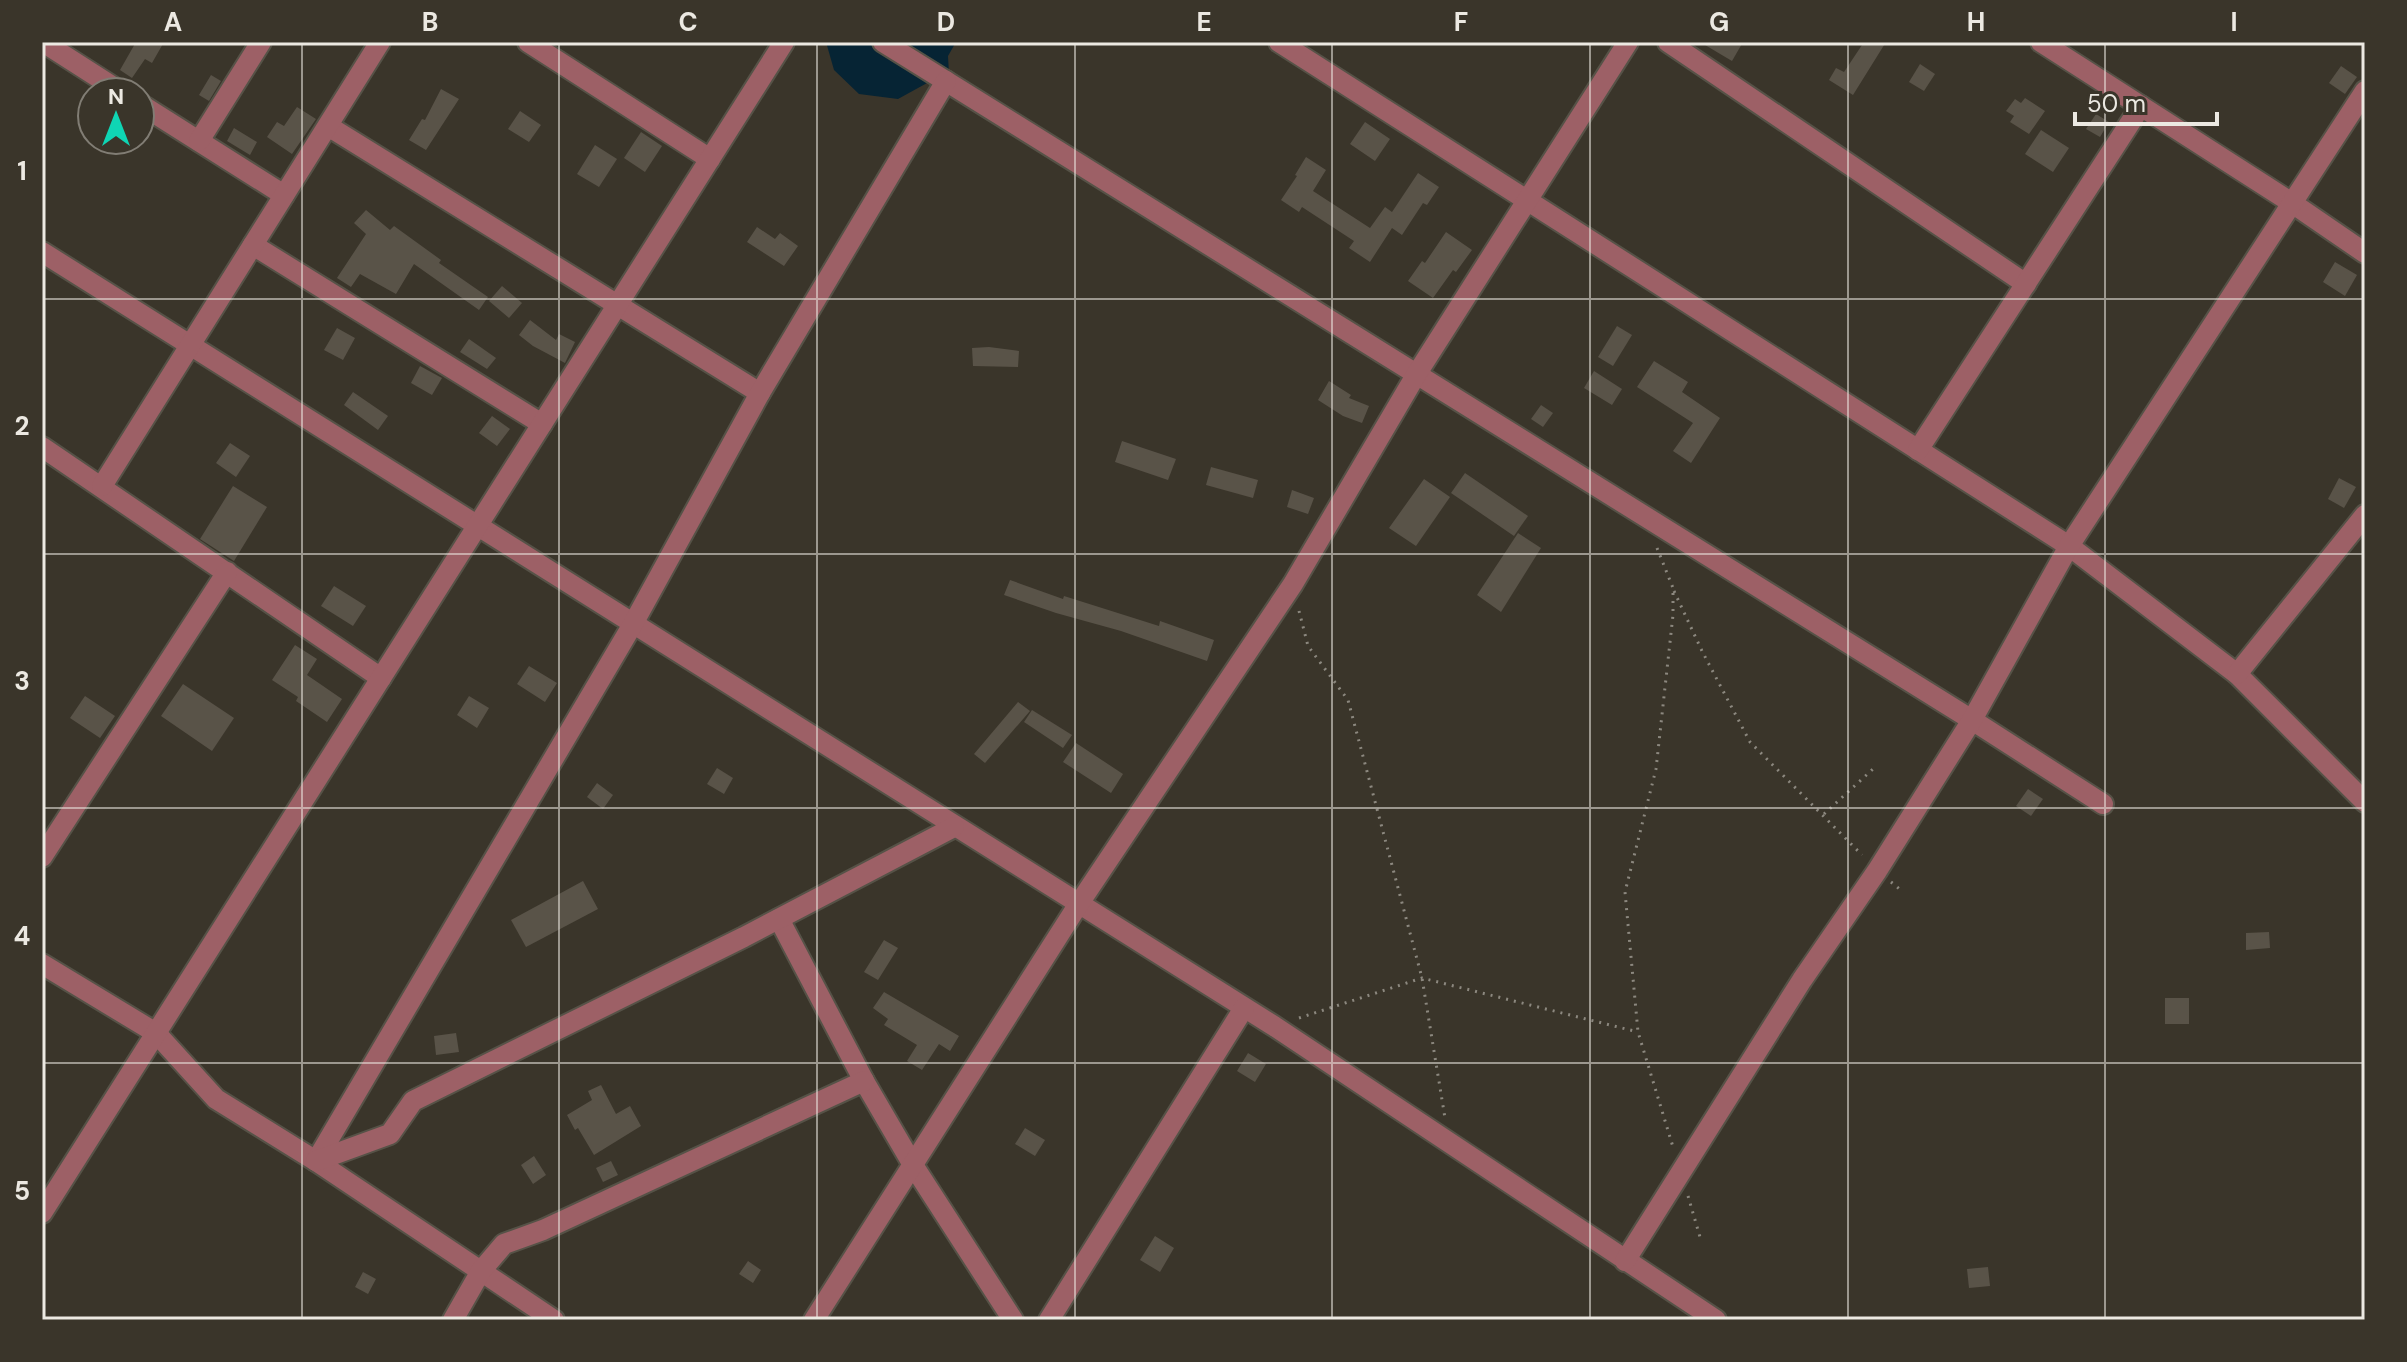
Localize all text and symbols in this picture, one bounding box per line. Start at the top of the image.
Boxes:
text: A [164,5,182,39]
text: B [422,5,438,39]
text: C [678,5,698,39]
text: D [937,5,955,39]
text: E [1196,5,1212,39]
text: F [1454,5,1468,39]
text: G [1709,5,1729,39]
text: H [1967,5,1985,39]
text: I [2230,5,2238,39]
north arrow [76,76,156,156]
scale bar [2075,76,2217,126]
text: N [108,82,124,111]
text: 50 m [2087,88,2146,119]
text: 1 [17,154,27,188]
text: 2 [14,409,30,443]
text: 3 [14,664,30,698]
text: 4 [14,919,30,953]
text: 5 [14,1174,30,1208]

